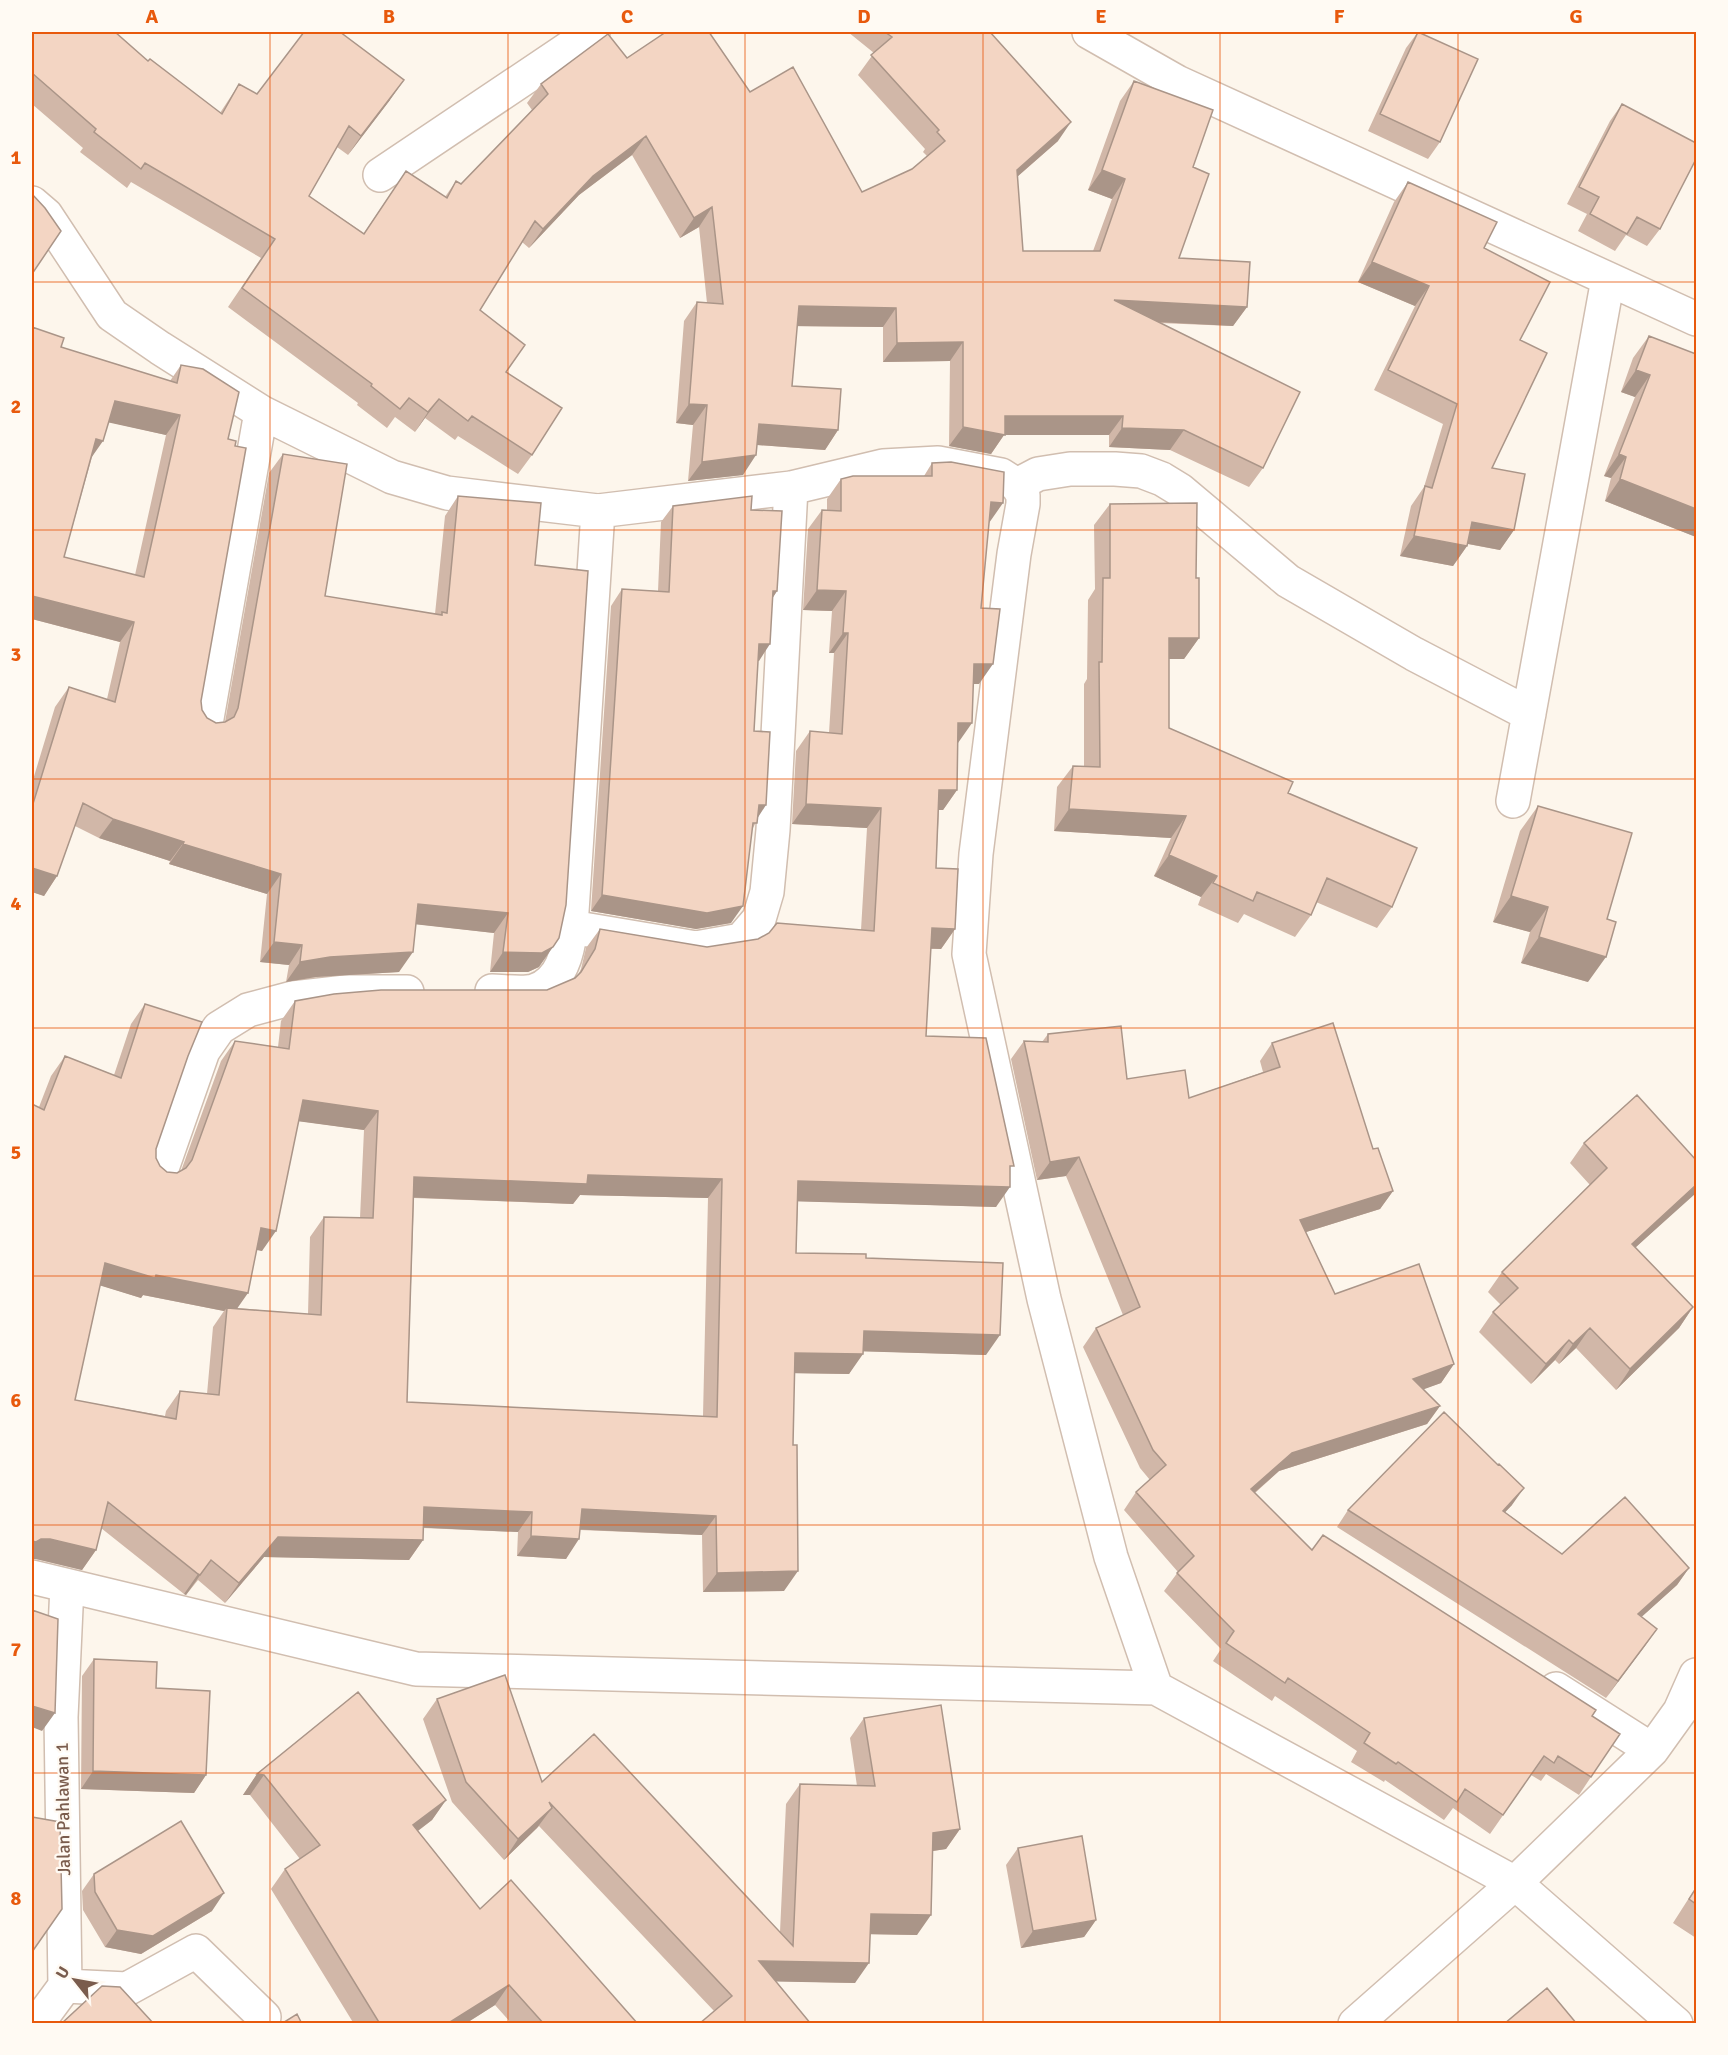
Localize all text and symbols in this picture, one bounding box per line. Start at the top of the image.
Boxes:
text: A [146,4,159,29]
text: B [383,4,395,29]
text: C [621,4,633,29]
text: D [857,4,871,29]
text: E [1095,4,1107,29]
text: F [1334,4,1345,29]
text: G [1569,4,1583,29]
text: 1 [11,145,22,170]
text: 2 [11,394,21,419]
text: 3 [11,642,21,667]
text: 4 [11,891,22,916]
text: 5 [11,1140,21,1165]
text: 6 [11,1388,22,1413]
text: 7 [11,1637,22,1662]
street label: Jalan Pahlawan 1 [51,1742,75,1876]
text: 8 [11,1886,22,1911]
north arrow [45,1950,105,2010]
text: U [52,1963,74,1983]

